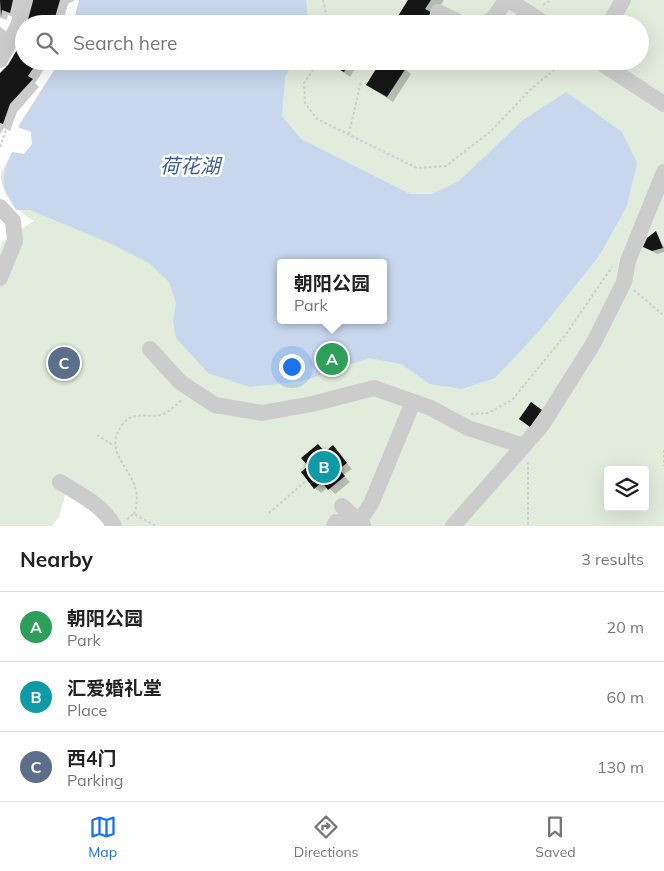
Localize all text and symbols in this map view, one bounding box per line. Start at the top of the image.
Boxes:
search box [15,15,649,70]
icon: search [33,29,61,57]
text: Search here [73,31,177,55]
water label: 荷花湖 [160,153,223,178]
popup [277,259,387,324]
text: 朝阳公园 [294,271,370,295]
text: Park [294,295,328,315]
pin: A [316,340,348,378]
pin: C [48,344,80,382]
your location [279,354,305,380]
pin: B [308,448,340,486]
map controls [604,466,649,511]
button: layers [604,466,649,511]
text: Nearby [20,546,93,572]
text: 3 results [581,549,644,569]
text: 朝阳公园 [67,606,143,630]
text: A [30,617,42,637]
text: 20 m [607,617,644,637]
text: Park [67,630,101,650]
text: 汇爱婚礼堂 [67,676,162,700]
text: B [30,687,42,707]
text: 60 m [607,687,644,707]
text: Place [67,700,107,720]
text: 西4门 [67,746,116,770]
text: C [31,757,41,777]
text: 130 m [597,757,644,777]
text: Parking [67,770,124,790]
tab: Map [88,813,117,861]
tab: Directions [294,813,359,861]
tab: Saved [535,813,576,861]

